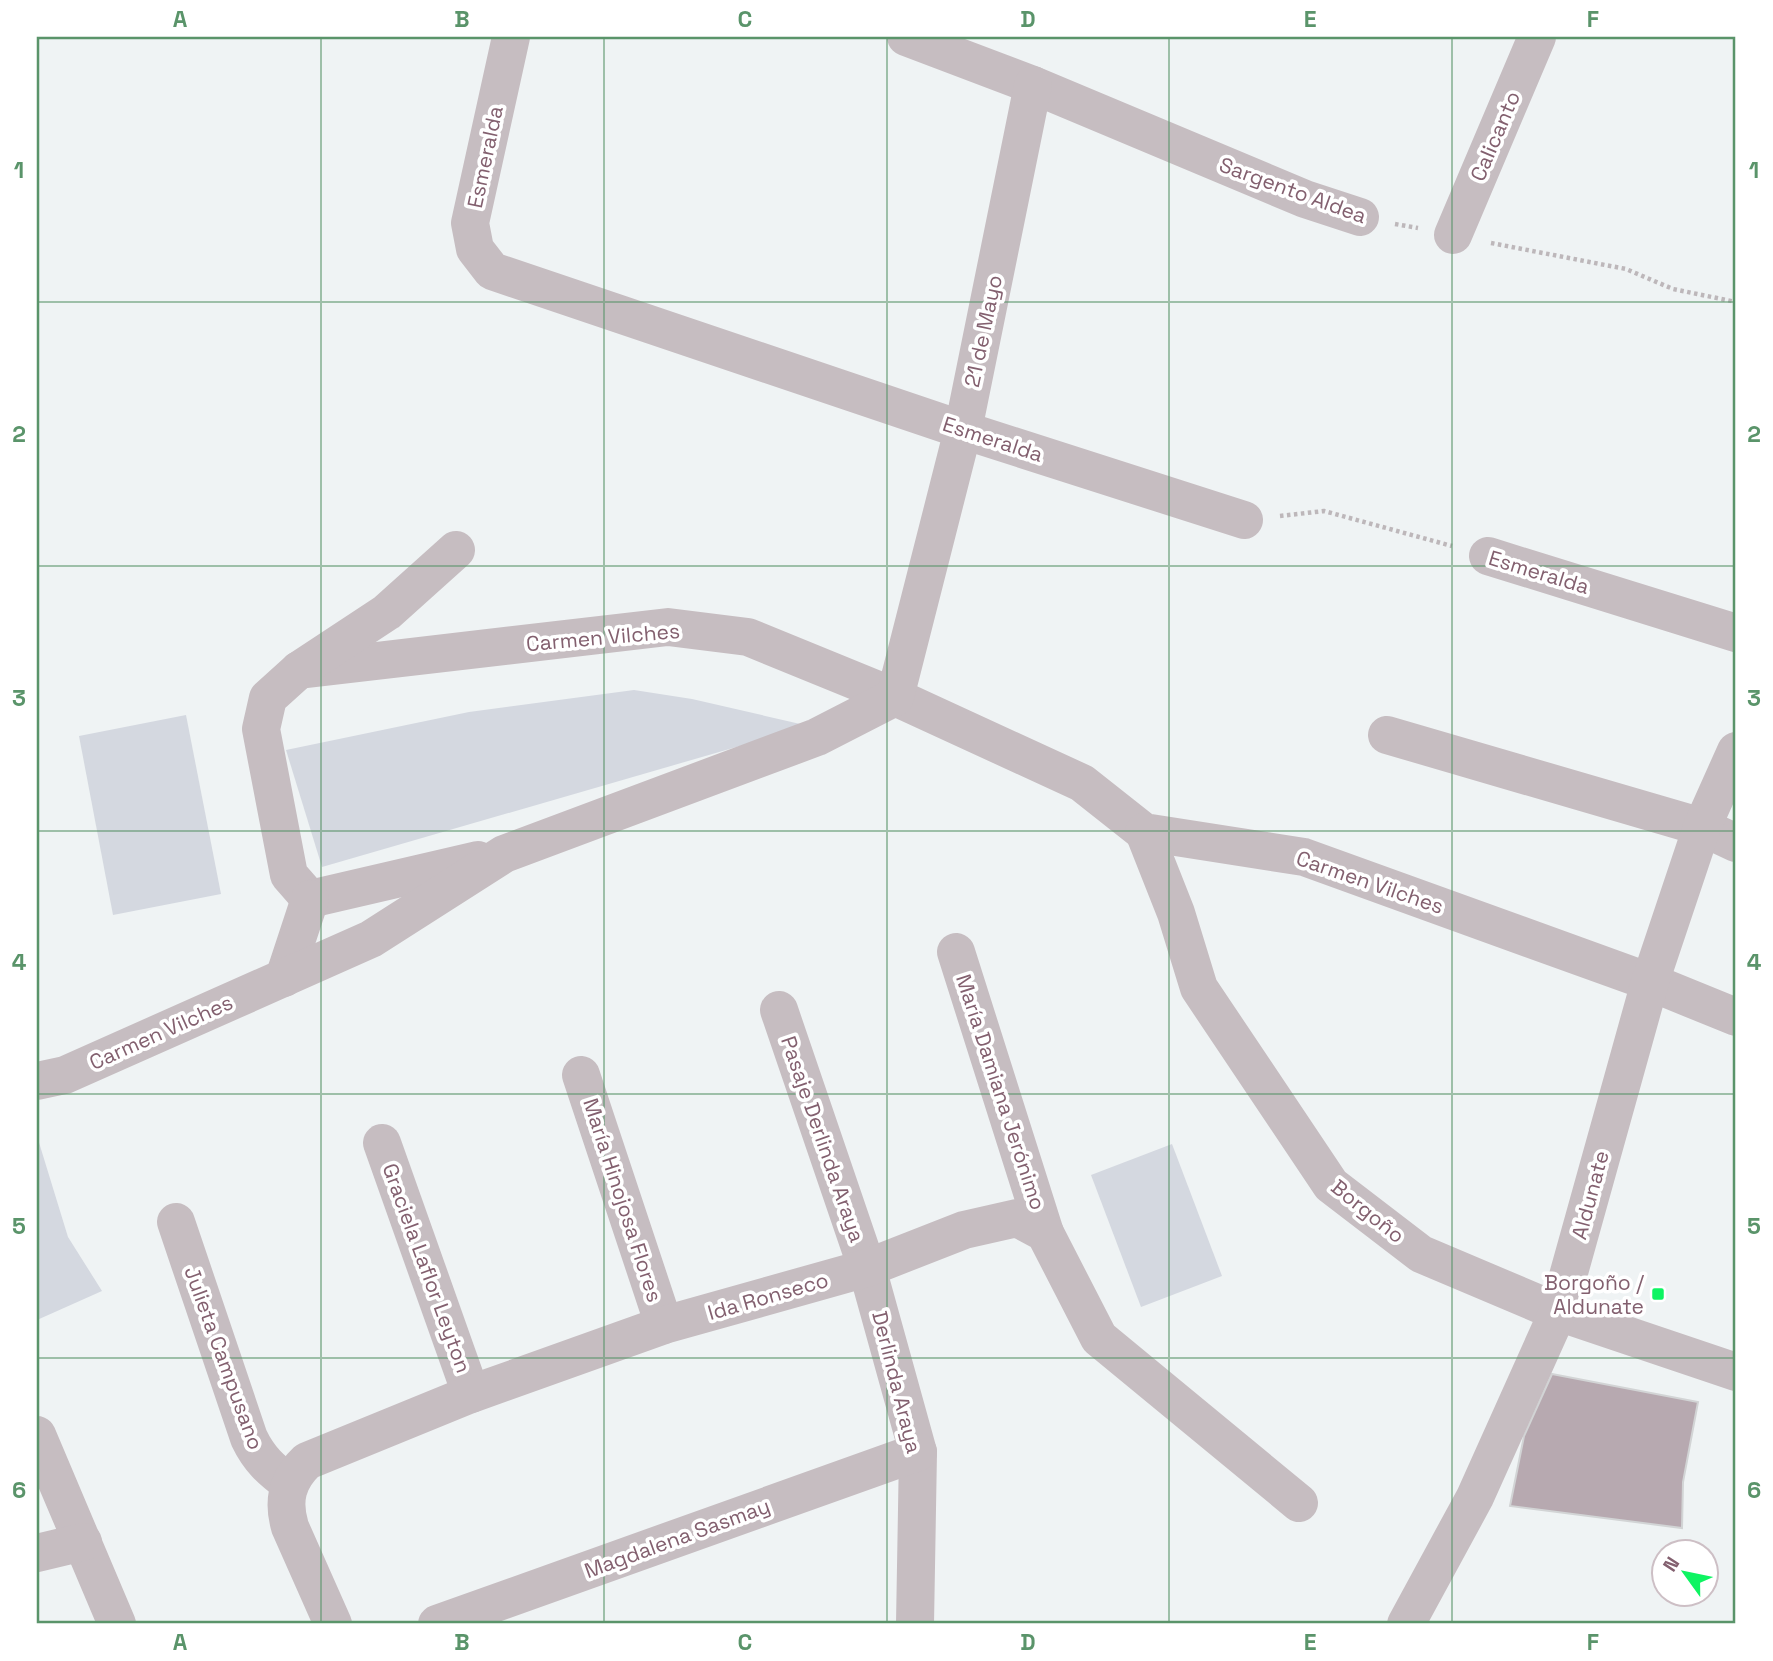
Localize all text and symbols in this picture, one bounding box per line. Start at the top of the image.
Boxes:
text: A [173,4,188,34]
text: B [454,4,470,34]
text: C [738,4,752,34]
text: D [1020,4,1036,34]
text: E [1304,4,1316,34]
text: F [1587,4,1599,34]
street label: Calicanto [1464,87,1526,185]
street label: Esmeralda [461,103,509,211]
street label: Sargento Aldea [1216,151,1370,229]
text: 1 [14,155,24,185]
text: 1 [1749,155,1759,185]
street label: 21 de Mayo [958,272,1008,390]
street label: Esmeralda [939,410,1047,468]
text: 2 [12,419,26,449]
text: 2 [1747,419,1761,449]
street label: Esmeralda [1485,544,1593,600]
street label: Carmen Vilches [525,617,681,657]
text: 3 [12,683,26,713]
text: 3 [1747,683,1761,713]
street label: Carmen Vilches [1293,844,1447,920]
text: 4 [12,947,27,977]
text: 4 [1747,947,1762,977]
street label: María Damiana Jerónimo [950,971,1052,1213]
street label: Carmen Vilches [85,988,237,1076]
street label: Pasaje Derlinda Araya [775,1032,871,1246]
street label: María Hinojosa Flores [577,1095,669,1305]
street label: Aldunate [1565,1148,1615,1242]
street label: Graciela Laflor Leyton [377,1160,477,1376]
street label: Borgoño [1326,1173,1410,1249]
text: 5 [12,1211,26,1241]
text: 5 [1747,1211,1761,1241]
street label: Julieta Campusano [178,1263,270,1453]
street label: Ida Ronseco [705,1266,831,1326]
place label: Borgoño / Aldunate [1544,1269,1644,1320]
marker: Borgoño / Aldunate [1650,1286,1666,1302]
street label: Derlinda Araya [866,1308,928,1456]
text: 6 [12,1475,26,1505]
text: 6 [1747,1475,1761,1505]
street label: Magdalena Sasmay [580,1492,774,1584]
north arrow [1650,1538,1720,1608]
text: N [1657,1552,1685,1576]
text: A [173,1627,188,1657]
text: B [454,1627,470,1657]
text: C [738,1627,752,1657]
text: D [1020,1627,1036,1657]
text: E [1304,1627,1316,1657]
text: F [1587,1627,1599,1657]

